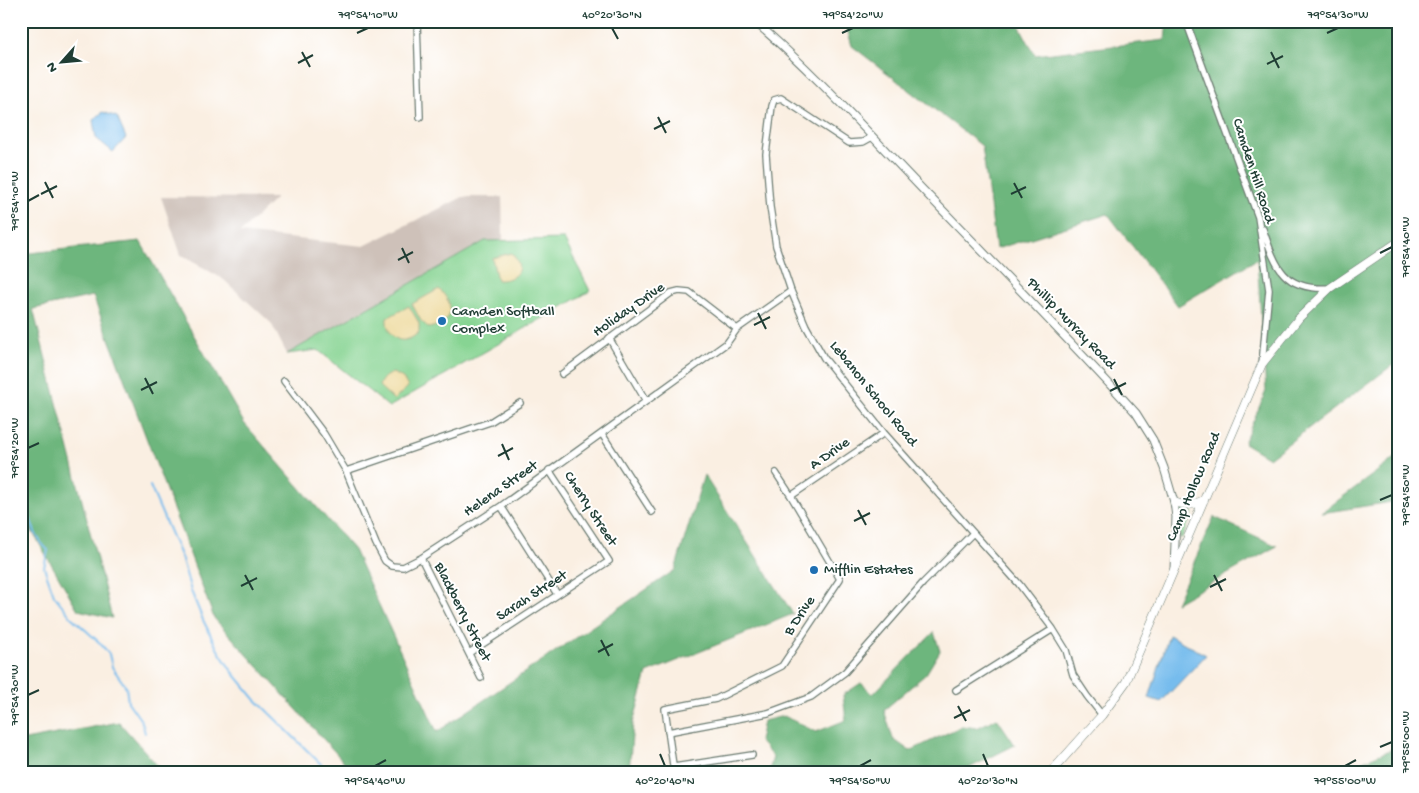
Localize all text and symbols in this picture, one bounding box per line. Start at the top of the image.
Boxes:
text: 79°54'10"W [337,9,398,23]
text: 40°20'30"N [582,9,642,23]
text: 79°54'20"W [822,9,883,23]
text: 79°54'30"W [1307,9,1368,23]
north arrow [38,38,88,88]
text: N [43,59,62,75]
street label: Camden Hill Road [1228,116,1279,227]
text: 79°54'10"W [9,171,23,232]
text: 79°54'40"W [1400,217,1414,278]
street label: Phillip Murray Road [1022,274,1120,374]
street label: Holiday Drive [590,278,669,341]
place label: Camden Softball Complex [452,303,555,338]
marker: Camden Softball Complex [436,315,448,327]
street label: Lebanon School Road [825,338,922,451]
text: 79°54'20"W [9,418,23,479]
street label: Camp Hollow Road [1163,429,1226,544]
street label: A Drive [806,434,854,474]
street label: Helena Street [460,456,543,521]
text: 79°54'50"W [1400,465,1414,527]
street label: Cherry Street [559,468,622,551]
street label: Blackberry Street [429,559,495,666]
place label: Mifflin Estates [824,561,913,579]
marker: Mifflin Estates [808,564,820,576]
street label: Sarah Street [493,566,572,625]
street label: B Drive [780,593,820,640]
text: 79°54'30"W [9,665,23,726]
text: 79°55'00"W [1400,711,1414,774]
text: 79°54'40"W [344,775,405,789]
text: 40°20'40"N [636,775,695,789]
text: 79°54'50"W [829,775,891,789]
text: 40°20'30"N [958,775,1018,789]
text: 79°55'00"W [1313,775,1376,789]

